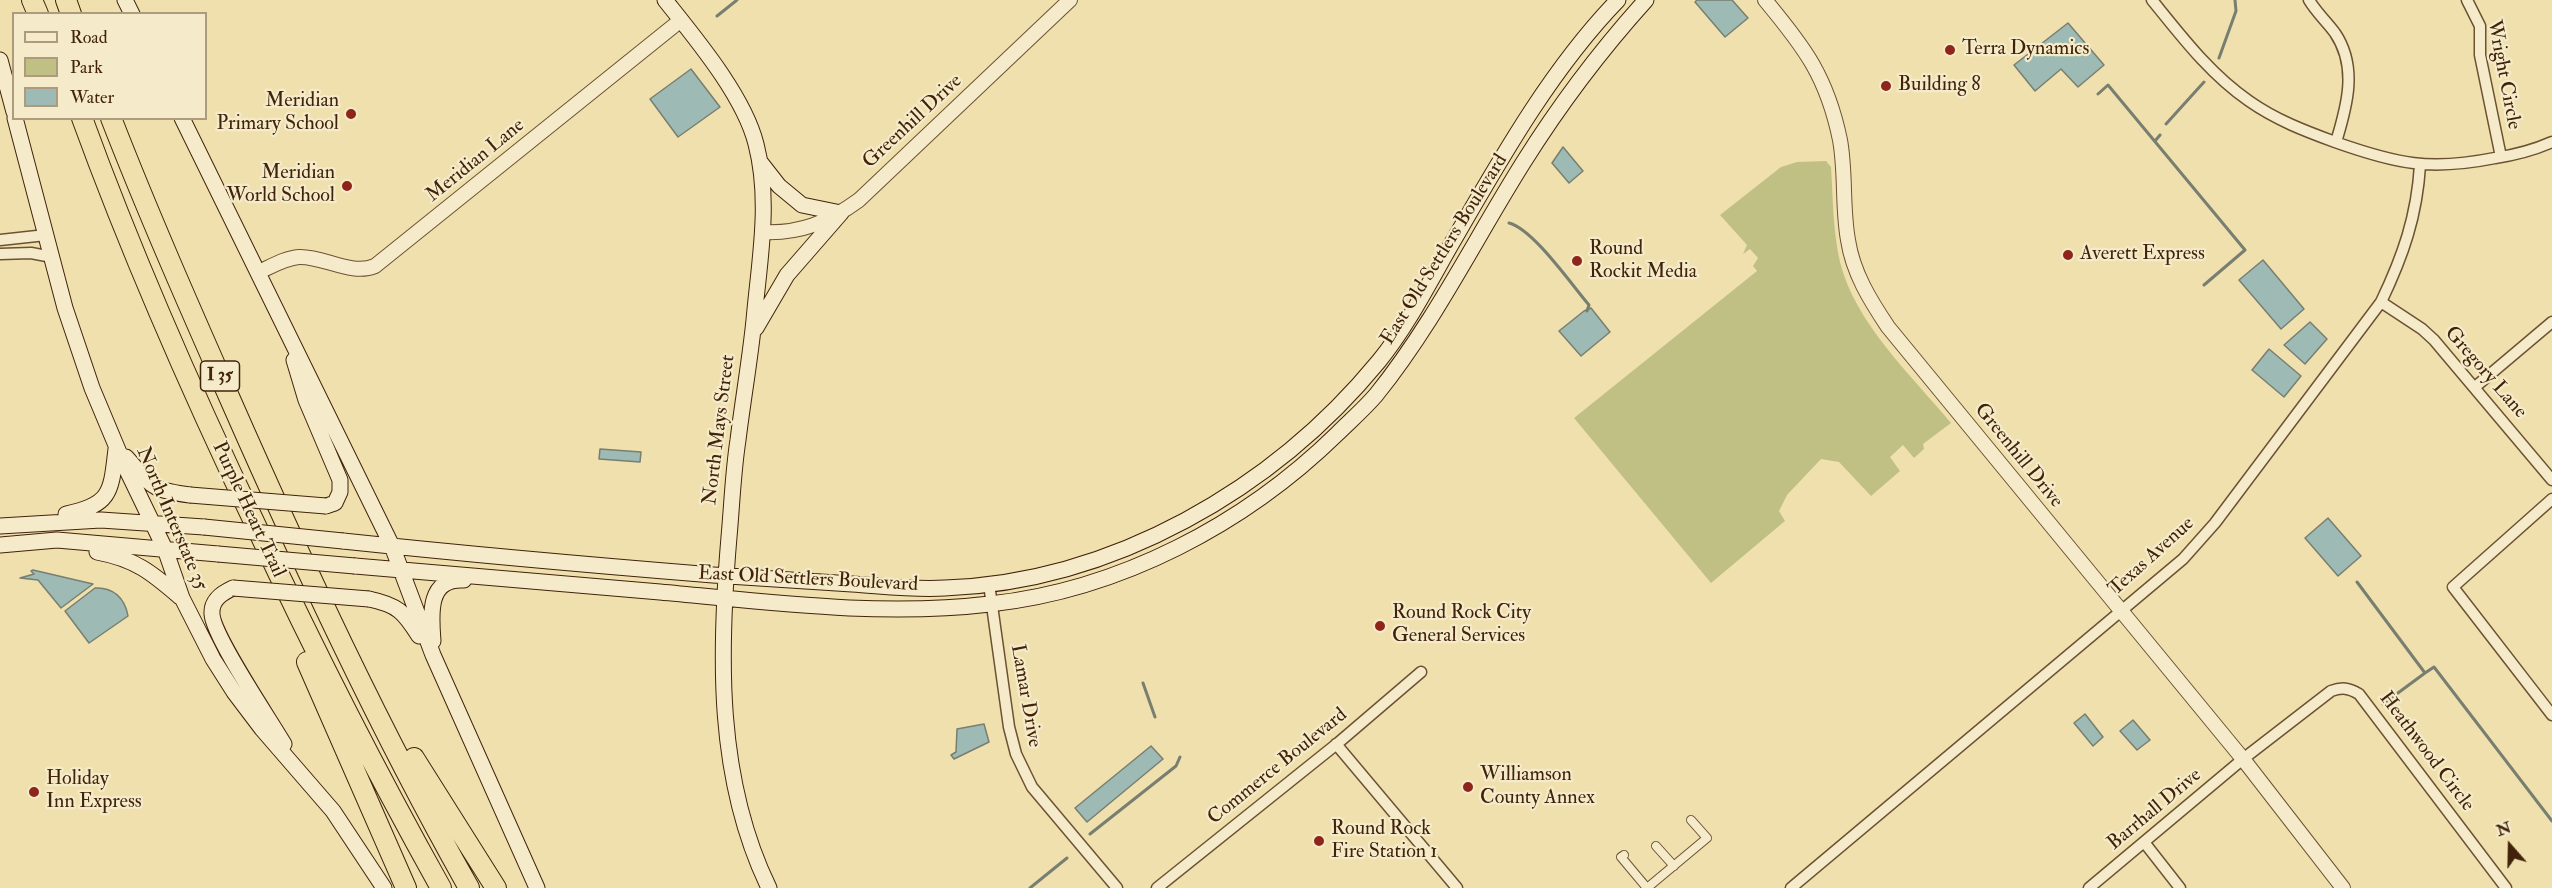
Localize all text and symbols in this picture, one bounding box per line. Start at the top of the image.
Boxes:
legend [12,12,207,120]
street label: Wright Circle [2481,18,2525,132]
text: Road [70,26,108,49]
place label: Terra Dynamics [1962,38,2089,62]
marker: Terra Dynamics [1943,43,1957,57]
text: Park [70,56,103,79]
street label: Greenhill Drive [858,70,968,174]
place label: Building 8 [1898,74,1981,98]
marker: Building 8 [1879,79,1893,93]
text: Water [70,86,114,109]
place label: Meridian Primary School [217,90,339,137]
marker: Meridian Primary School [344,107,358,121]
street label: Meridian Lane [422,114,530,208]
street label: East Old Settlers Boulevard [1376,150,1514,350]
place label: Meridian World School [226,162,335,209]
marker: Meridian World School [340,179,354,193]
place label: Round Rockit Media [1589,238,1697,285]
place label: Averett Express [2080,243,2205,267]
marker: Averett Express [2061,248,2075,262]
marker: Round Rockit Media [1570,254,1584,268]
street label: Gregory Lane [2439,322,2531,424]
street label: North Mays Street [699,354,741,506]
road number: I 35 [200,361,240,391]
street label: Greenhill Drive [1969,399,2067,513]
street label: Purple Heart Trail [206,438,290,582]
street label: North Interstate 35 [130,444,212,594]
street label: Texas Avenue [2104,512,2200,602]
street label: East Old Settlers Boulevard [697,562,919,598]
place label: Round Rock City General Services [1392,602,1531,649]
marker: Round Rock City General Services [1373,619,1387,633]
street label: Lamar Drive [1004,643,1046,749]
street label: Heathwood Circle [2373,687,2479,817]
street label: Commerce Boulevard [1204,704,1352,830]
place label: Williamson County Annex [1480,764,1595,811]
street label: Barrhall Drive [2103,764,2207,856]
place label: Holiday Inn Express [46,768,142,815]
marker: Williamson County Annex [1461,780,1475,794]
marker: Holiday Inn Express [27,785,41,799]
north arrow [2480,816,2540,876]
text: N [2494,817,2514,841]
place label: Round Rock Fire Station 1 [1331,818,1437,865]
marker: Round Rock Fire Station 1 [1312,834,1326,848]

